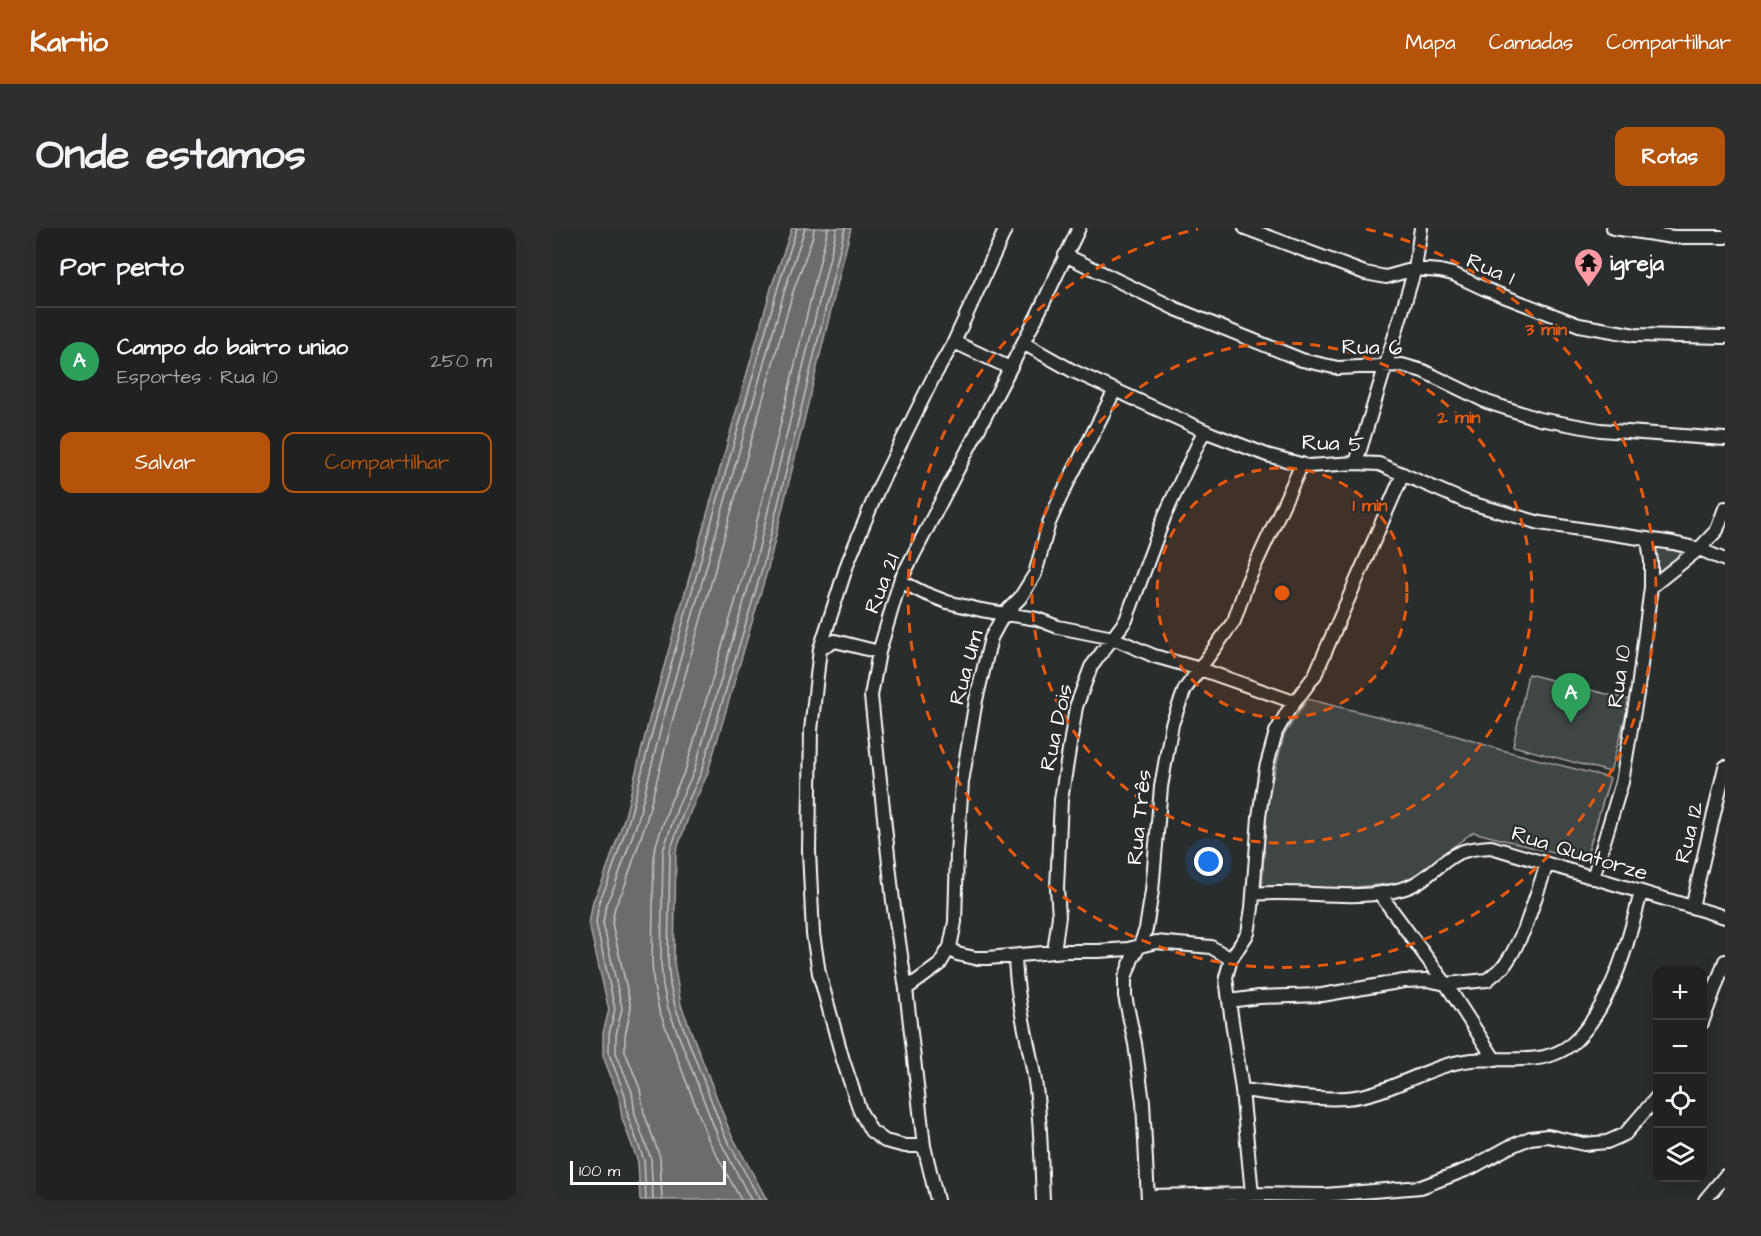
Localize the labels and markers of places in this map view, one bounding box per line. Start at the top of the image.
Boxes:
temple icon: igreja [1573,246,1605,288]
place label: igreja [1610,248,1665,280]
centre of rings [1272,583,1292,603]
pin: A [1552,674,1590,723]

